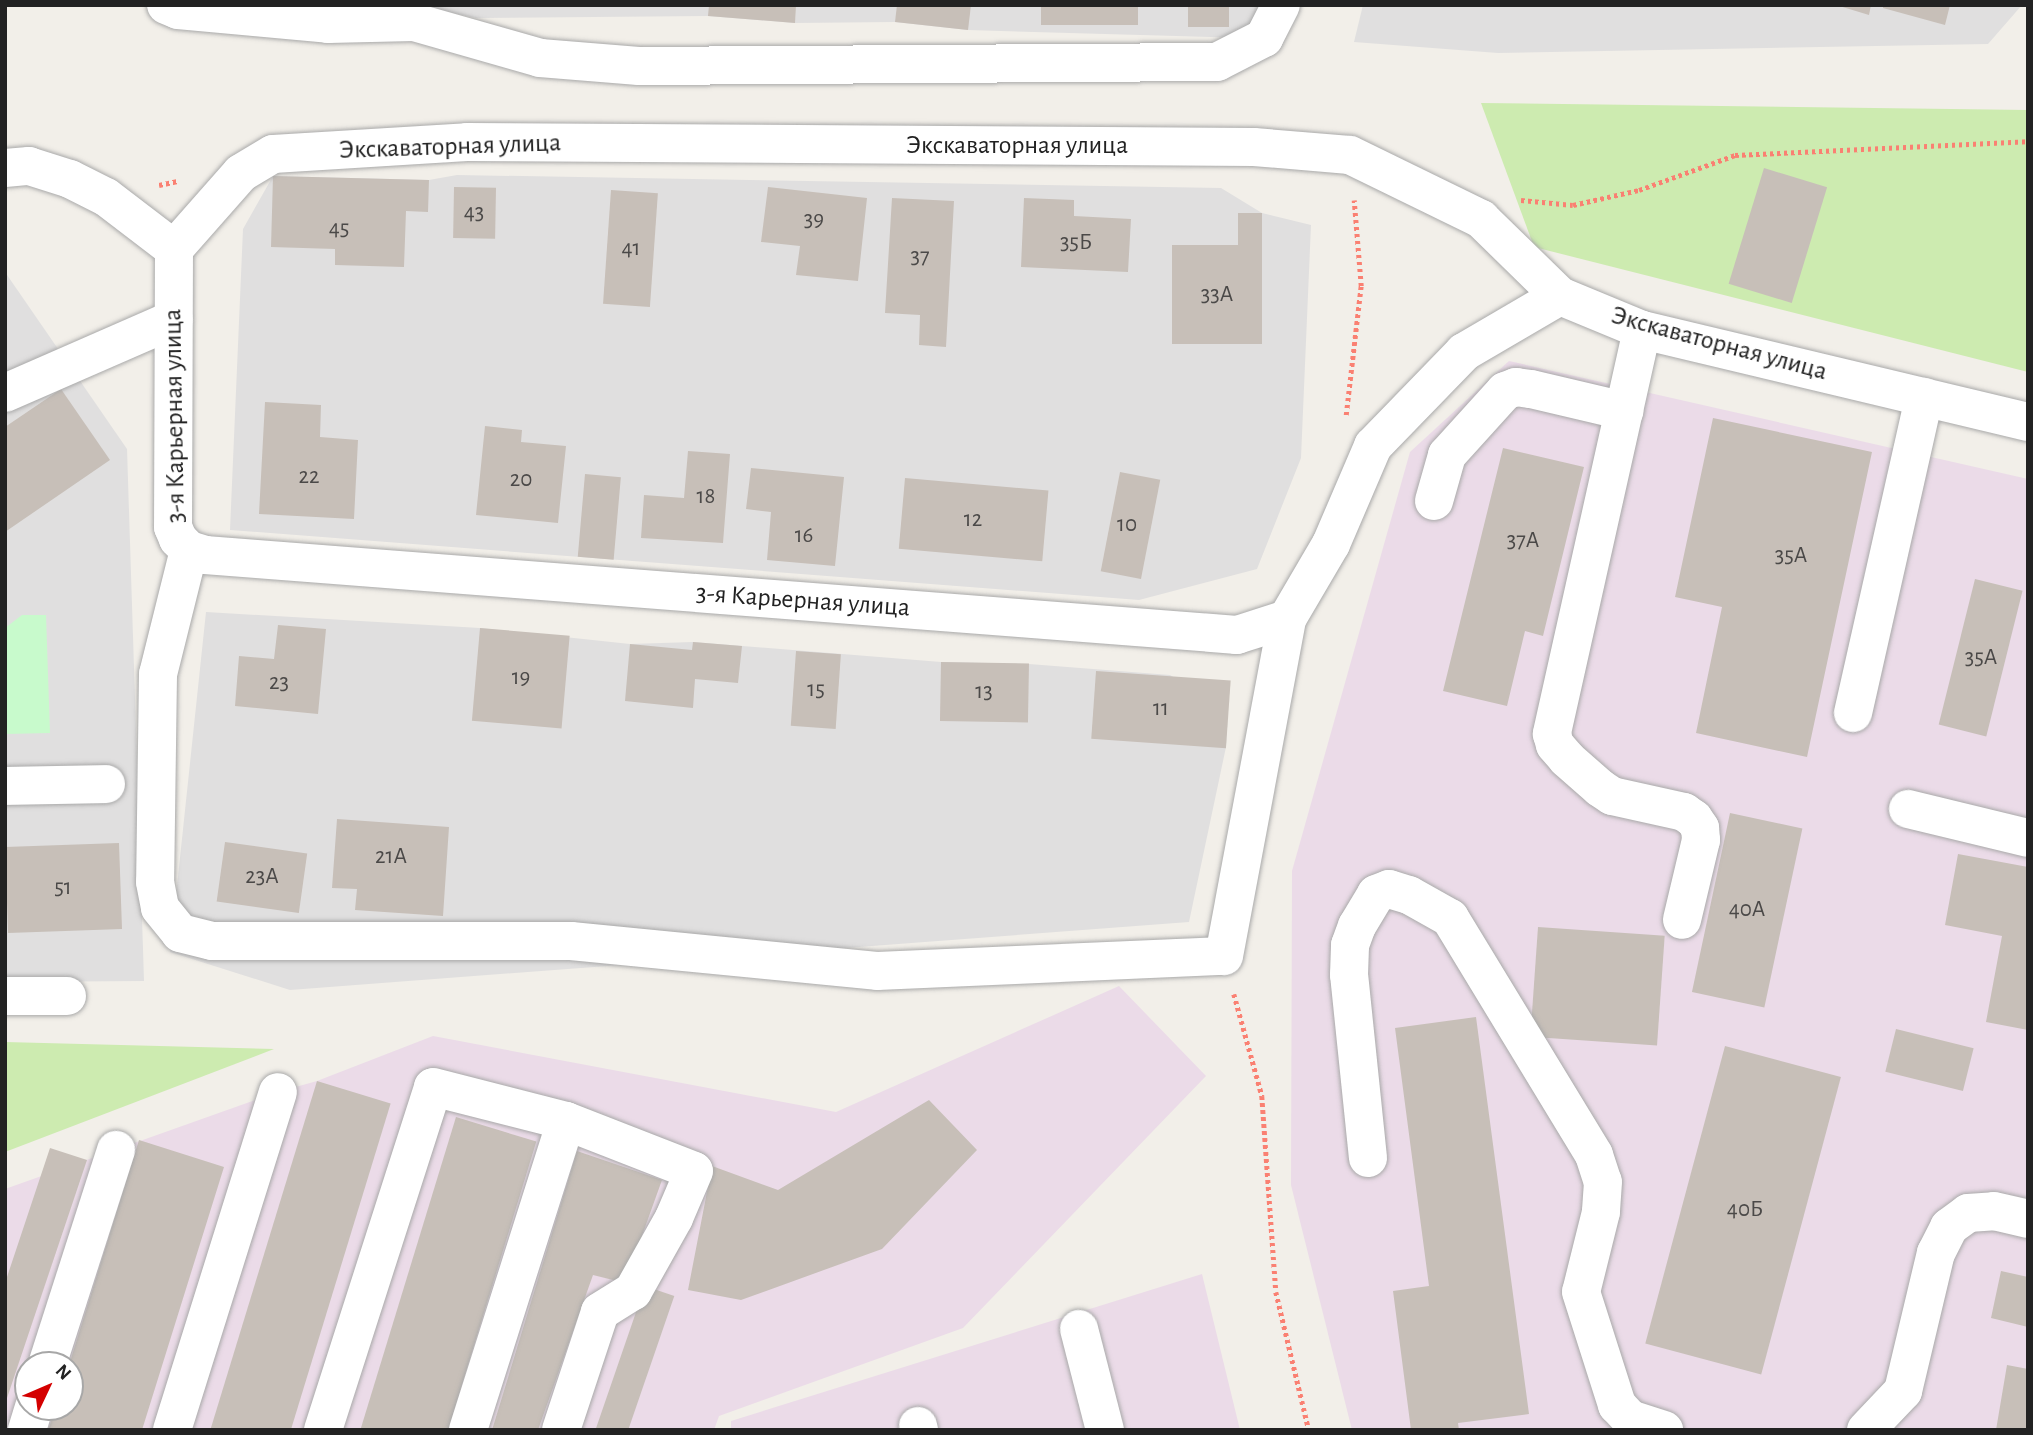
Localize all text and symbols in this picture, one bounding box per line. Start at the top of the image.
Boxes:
street label: Экскаваторная улица [339,128,561,166]
street label: Экскаваторная улица [906,130,1128,162]
house number: 43 [464,199,484,227]
house number: 39 [804,206,824,234]
house number: 45 [329,215,349,243]
house number: 35Б [1060,229,1092,257]
house number: 41 [622,235,640,263]
house number: 37 [910,243,930,271]
house number: 33А [1201,281,1233,309]
street label: Экскаваторная улица [1608,300,1830,388]
street label: 3-я Карьерная улица [158,309,192,523]
house number: 22 [299,463,319,491]
house number: 20 [510,466,532,494]
house number: 18 [697,483,715,511]
house number: 12 [964,506,982,534]
house number: 10 [1117,511,1137,539]
house number: 16 [795,522,813,550]
house number: 37А [1507,527,1539,555]
house number: 35А [1775,542,1807,570]
street label: 3-я Карьерная улица [695,578,911,624]
house number: 35А [1965,644,1997,672]
house number: 19 [512,664,530,692]
house number: 23 [269,669,289,697]
house number: 15 [807,676,825,704]
house number: 13 [975,678,993,706]
house number: 11 [1153,695,1169,723]
house number: 21А [375,843,407,871]
house number: 23А [245,863,279,891]
house number: 51 [54,874,72,902]
house number: 40А [1729,896,1765,924]
house number: 40Б [1727,1196,1763,1224]
north arrow [14,1351,84,1421]
text: N [52,1361,74,1384]

